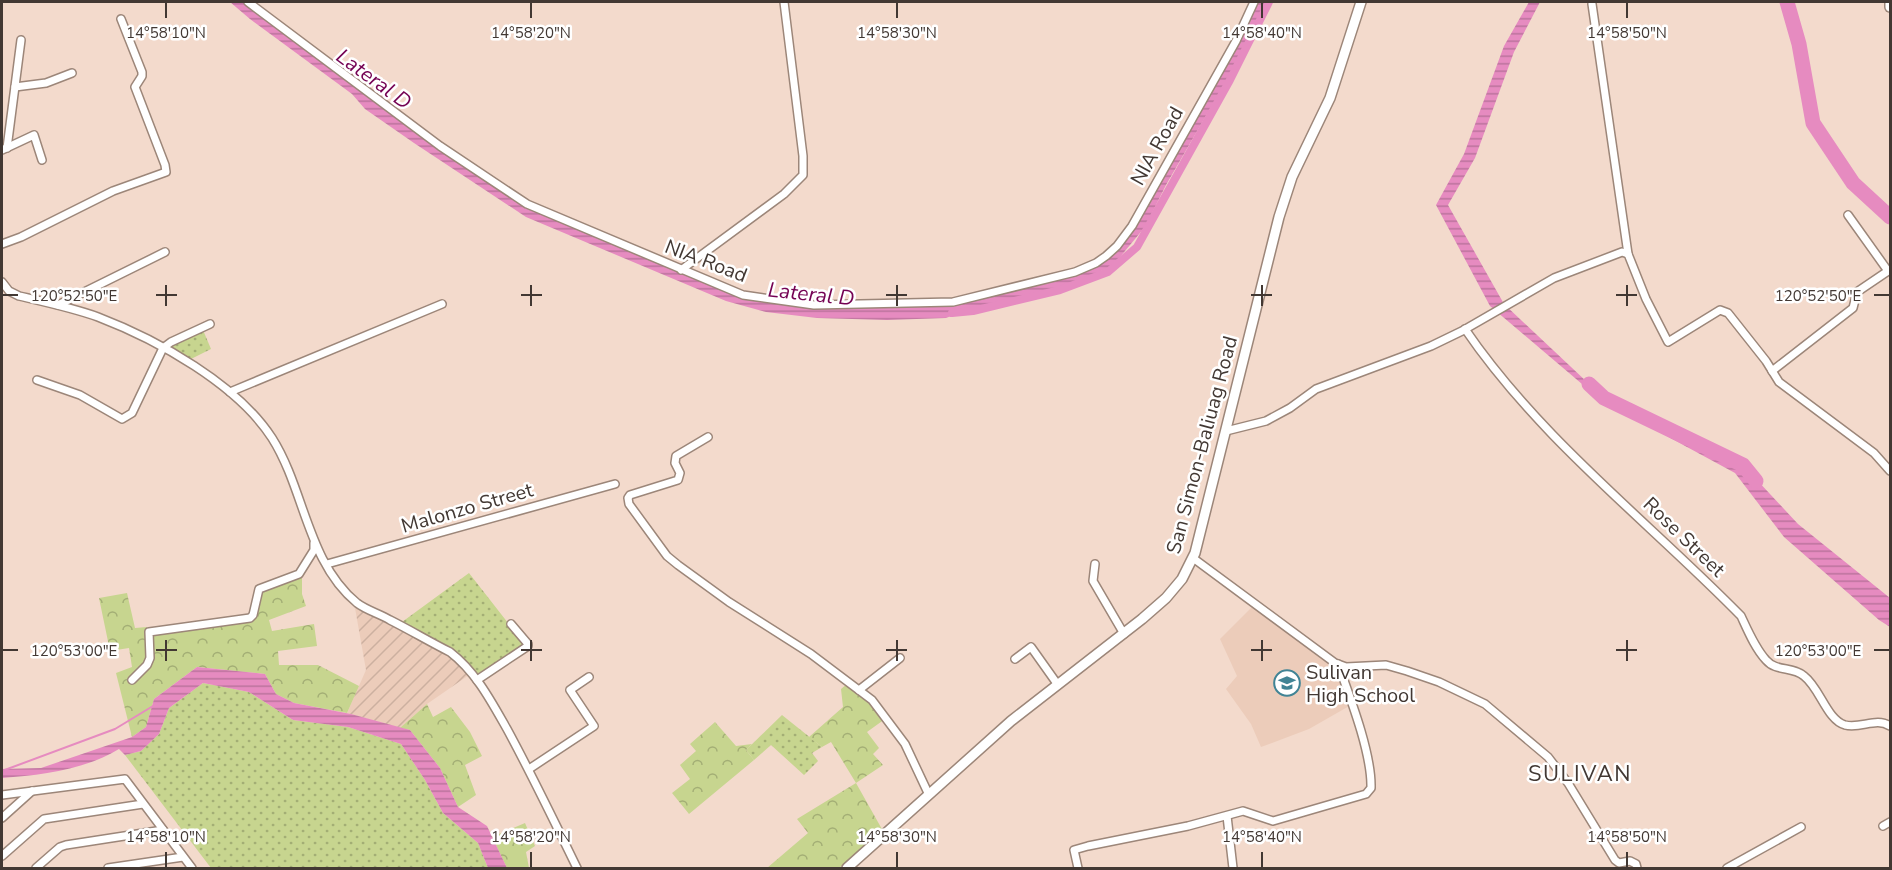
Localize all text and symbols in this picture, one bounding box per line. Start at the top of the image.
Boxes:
text: 14°58'10"N [126,23,206,43]
text: 14°58'20"N [491,23,571,43]
text: 14°58'30"N [857,23,937,43]
text: 14°58'40"N [1222,23,1302,43]
text: 14°58'50"N [1587,23,1667,43]
water label: Lateral D [331,42,417,116]
street label: NIA Road [1124,102,1190,190]
street label: NIA Road [661,233,751,289]
water label: Lateral D [766,276,856,312]
text: 120°52'50"E [31,286,117,306]
text: 120°52'50"E [1775,286,1861,306]
street label: San Simon-Baliuag Road [1160,333,1244,557]
street label: Malonzo Street [398,476,537,540]
street label: Rose Street [1637,491,1732,584]
text: 120°53'00"E [31,641,117,661]
text: 120°53'00"E [1775,641,1861,661]
place label: Sulivan High School [1306,659,1415,709]
school or university icon: Sulivan High School [1272,668,1302,698]
district label: SULIVAN [1528,759,1632,789]
text: 14°58'10"N [126,827,206,847]
text: 14°58'20"N [491,827,571,847]
text: 14°58'30"N [857,827,937,847]
text: 14°58'40"N [1222,827,1302,847]
text: 14°58'50"N [1587,827,1667,847]

